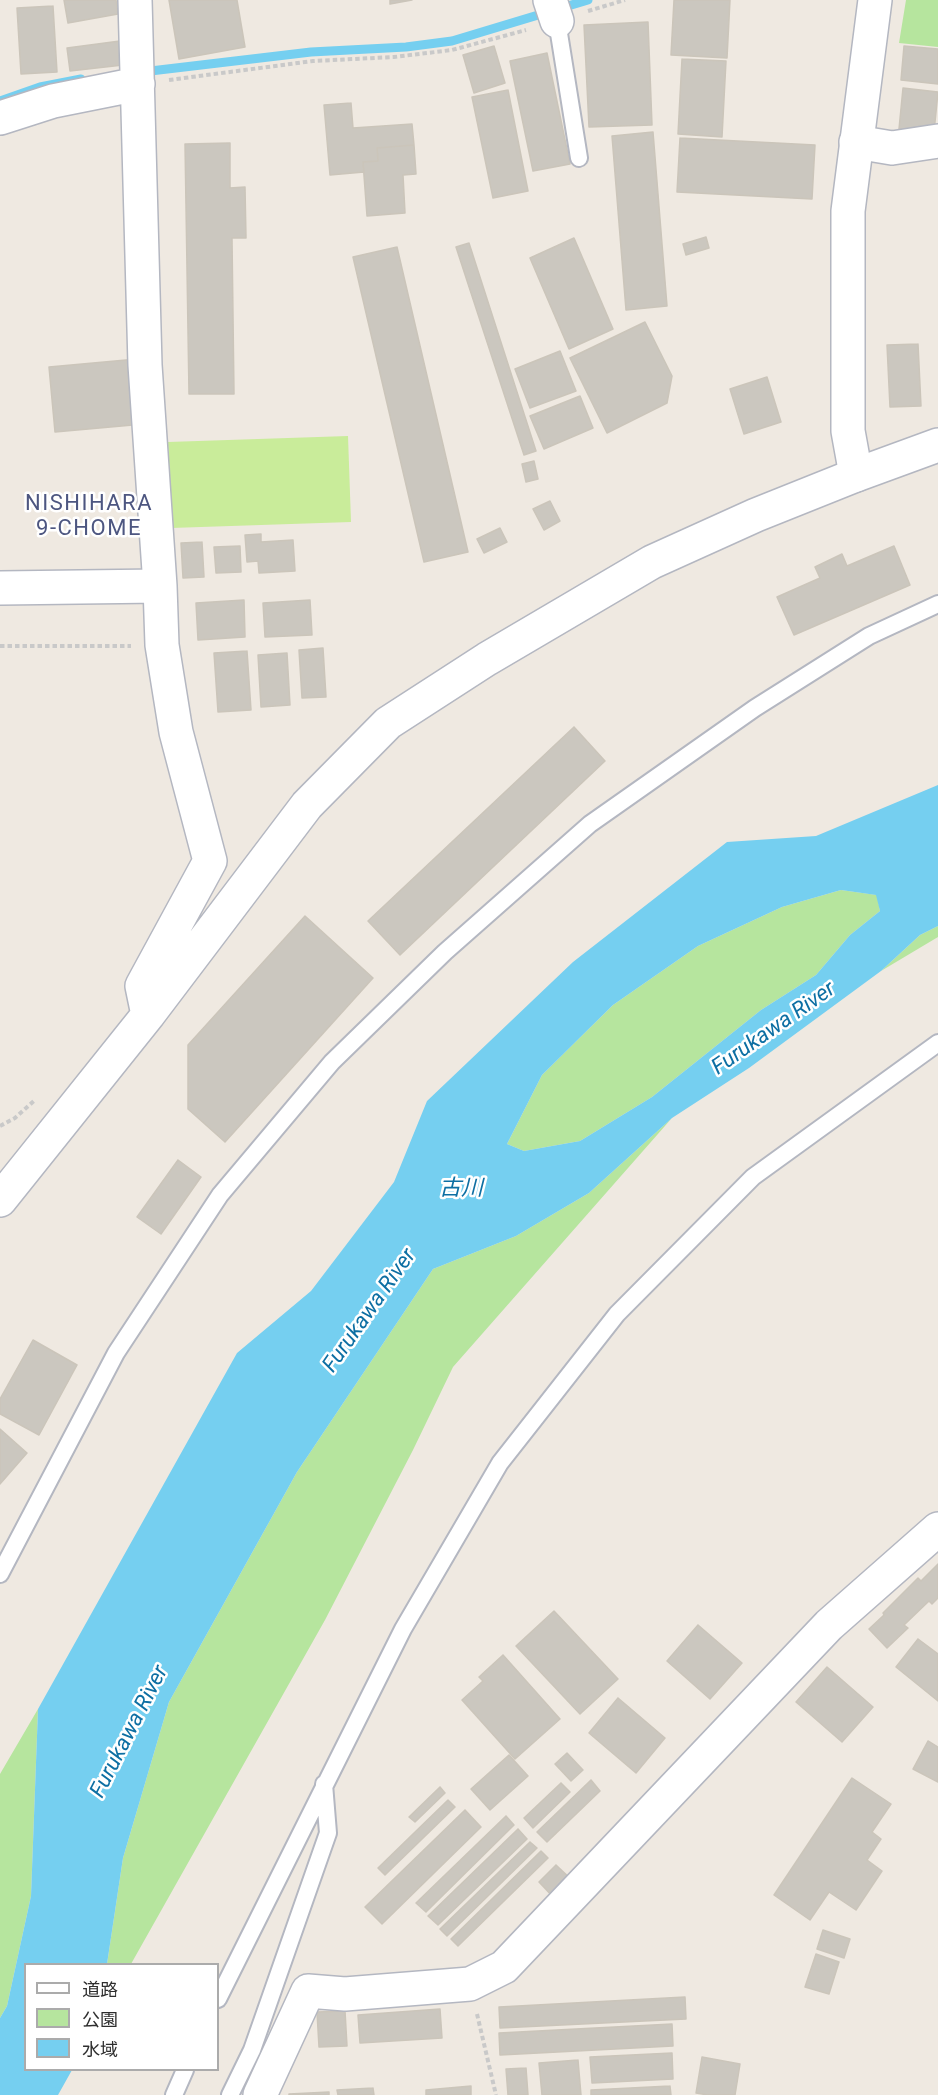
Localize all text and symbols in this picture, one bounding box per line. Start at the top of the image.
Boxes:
district label: NISHIHARA 9-CHOME [25,491,153,542]
water label: Furukawa River [707,977,841,1081]
water label: 古川 [439,1176,483,1202]
water label: Furukawa River [318,1244,422,1378]
water label: Furukawa River [85,1661,175,1803]
legend [24,1963,219,2071]
text: 道路 [82,1979,118,2000]
text: 公園 [82,2009,118,2030]
text: 水域 [82,2039,118,2060]

